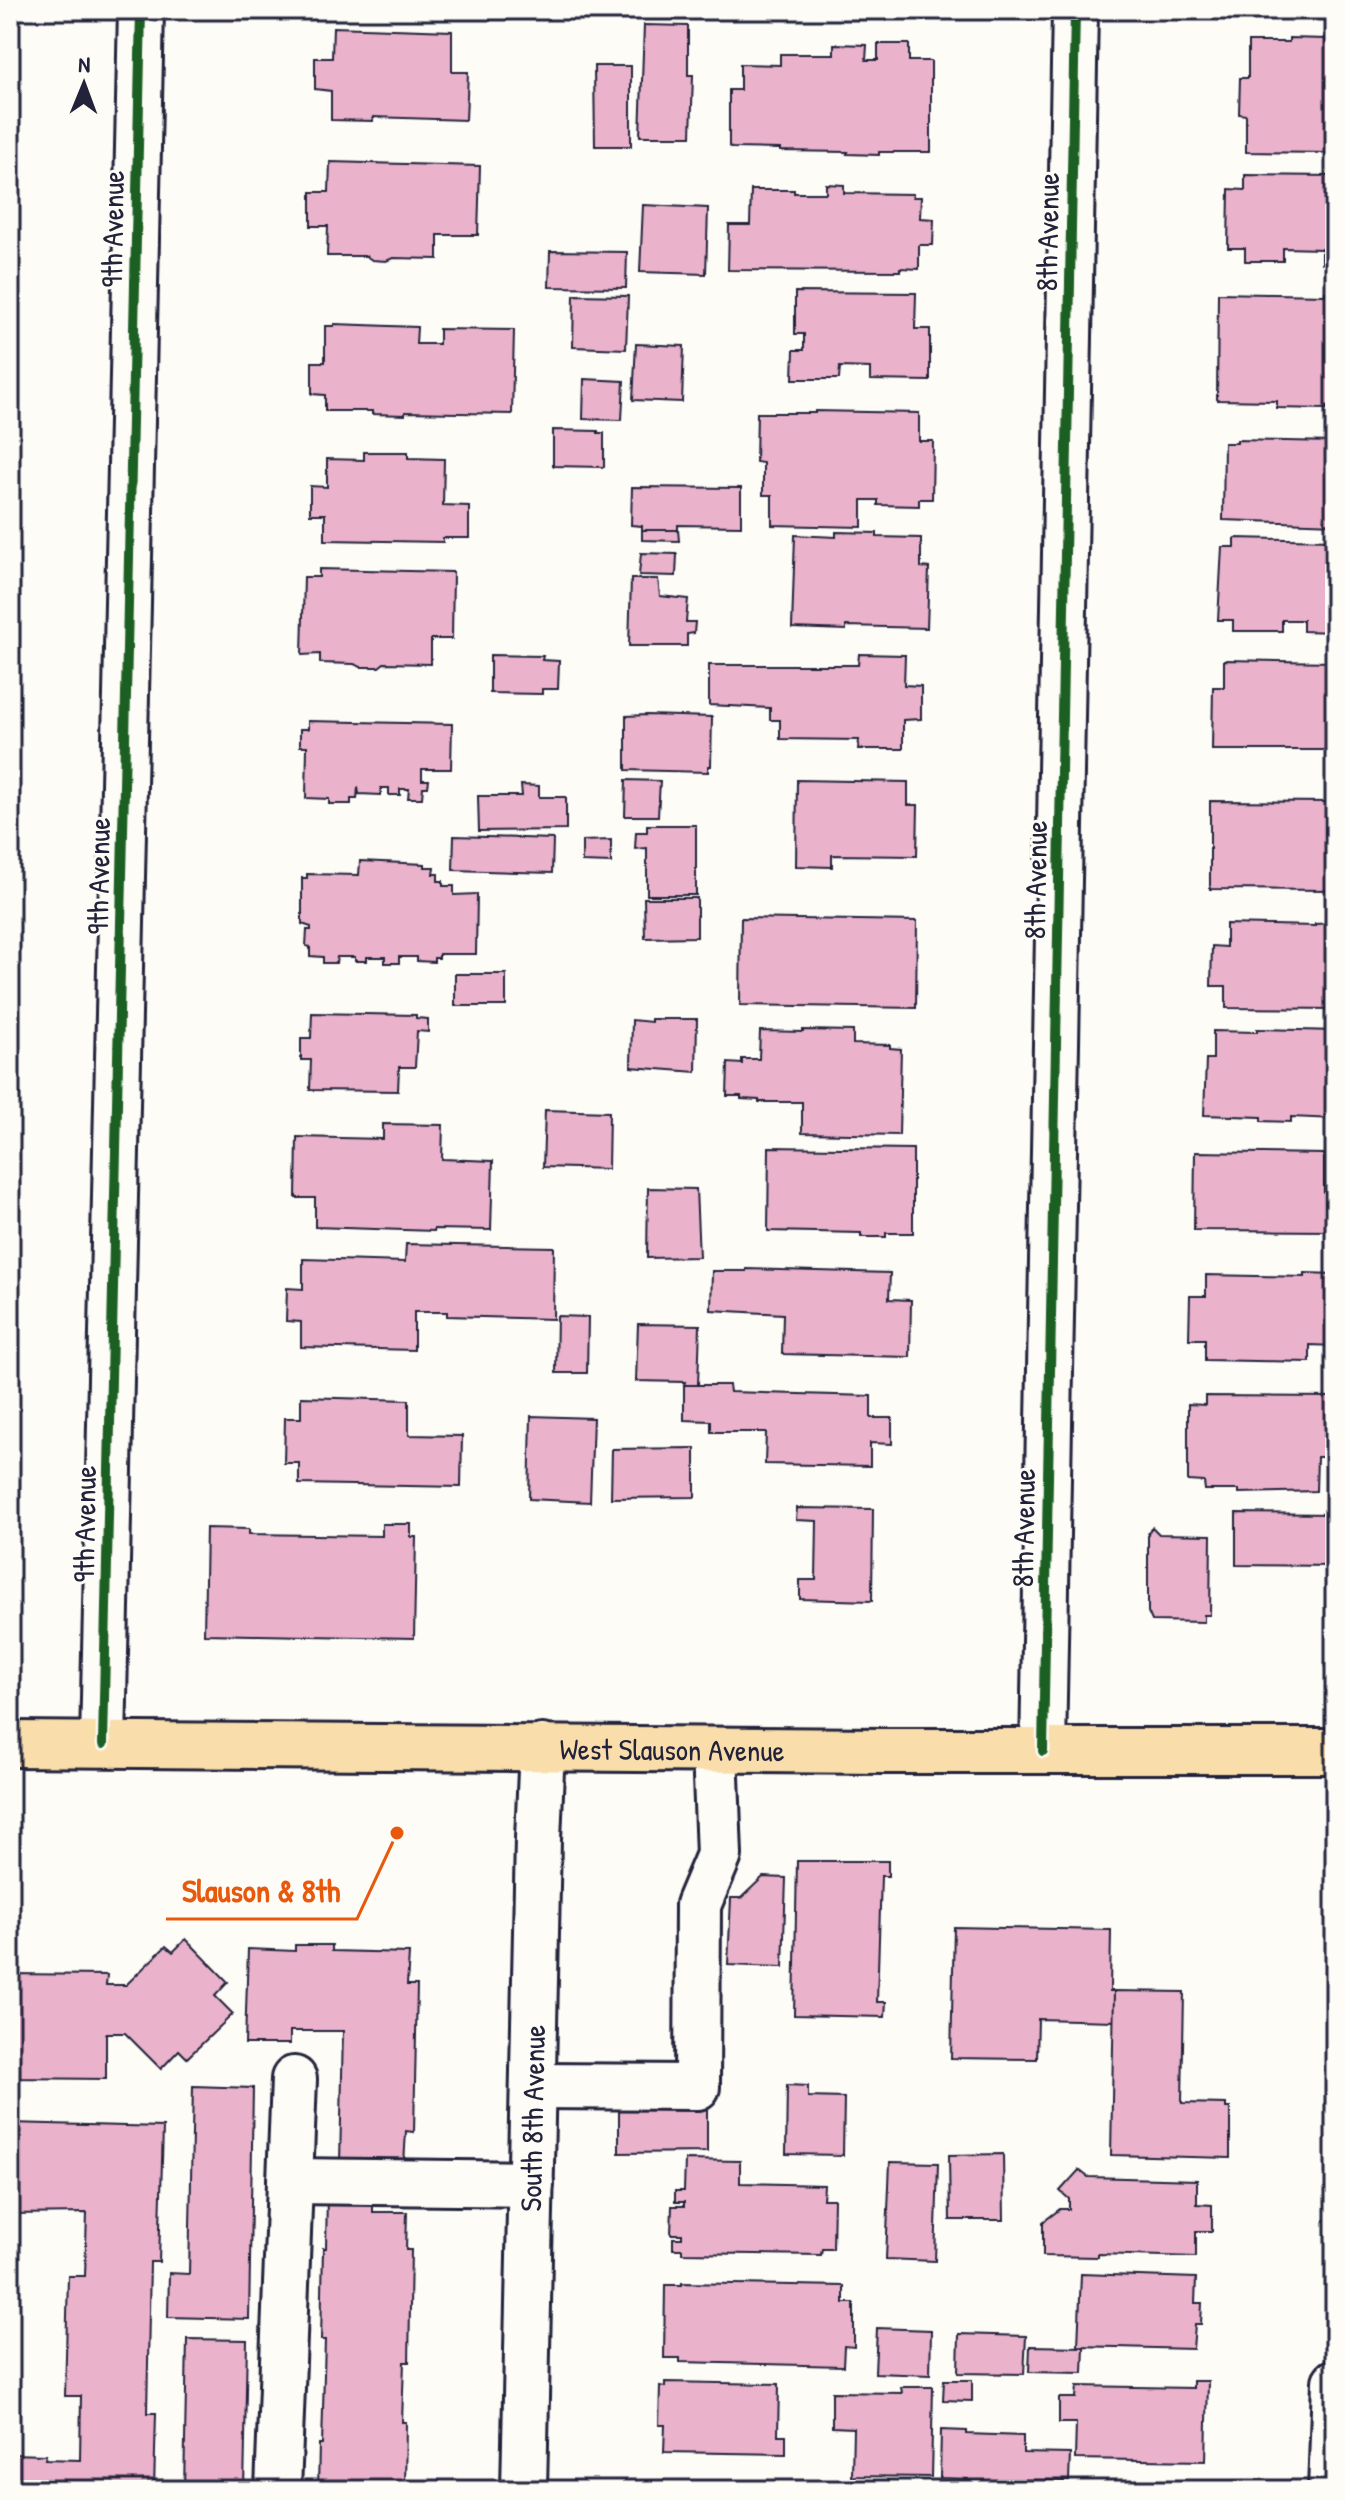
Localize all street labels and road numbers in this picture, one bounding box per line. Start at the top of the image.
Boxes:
street label: 9th Avenue [91,170,133,288]
street label: 8th Avenue [1026,172,1068,292]
street label: 9th Avenue [77,817,119,935]
street label: 8th Avenue [1014,820,1056,940]
street label: 9th Avenue [63,1465,105,1583]
street label: 8th Avenue [1002,1468,1044,1588]
street label: West Slauson Avenue [559,1728,785,1770]
street label: South 8th Avenue [510,2024,554,2212]

